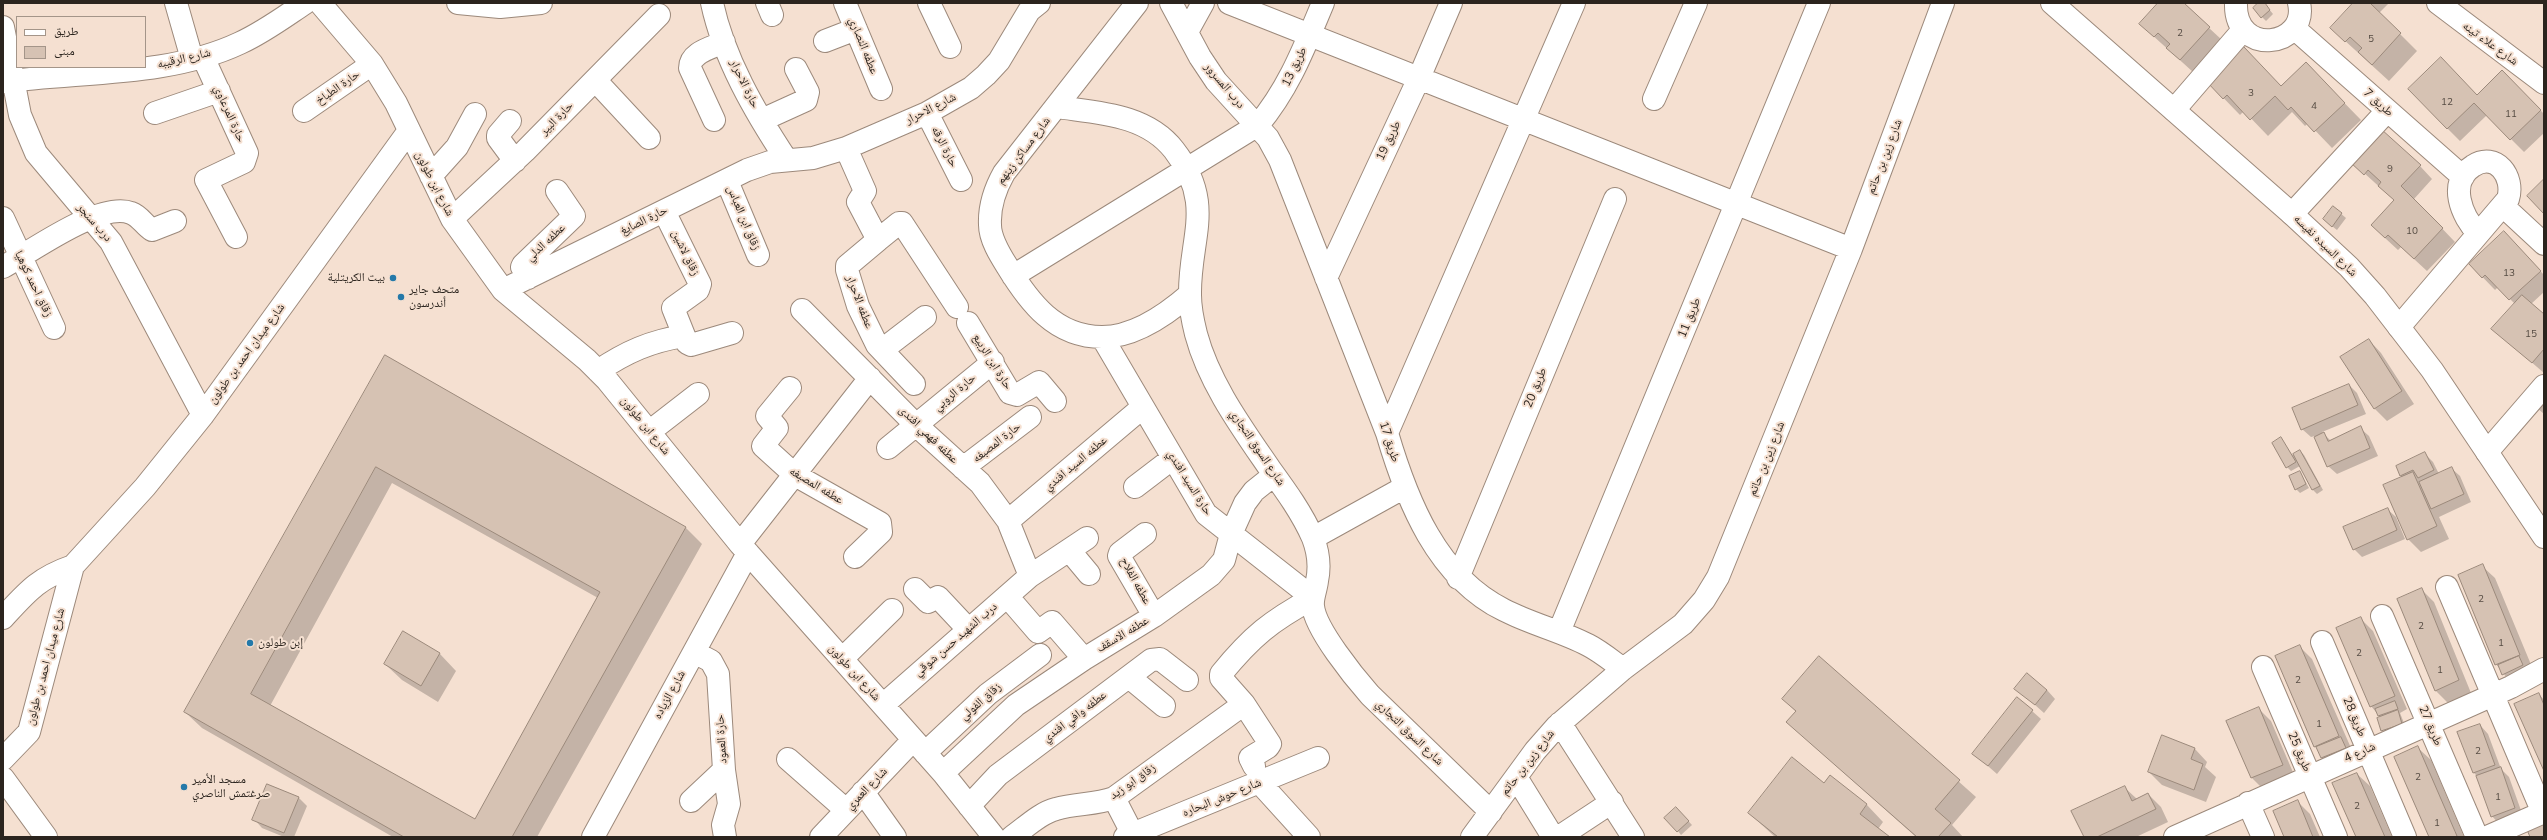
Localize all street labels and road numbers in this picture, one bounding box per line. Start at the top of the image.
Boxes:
street label: عطفه النصاري [845,15,881,77]
street label: شارع علاء تينه [2459,19,2521,69]
street label: طريق 13 [1279,45,1311,89]
street label: شارع الرقيبه [156,46,212,72]
street label: حارة الاحرار [726,57,762,111]
street label: درب المسرور [1201,60,1247,112]
street label: حارة الطباخ [313,68,363,108]
street label: حارة المرعاوي [210,83,248,145]
street label: طريق 7 [2360,86,2396,120]
street label: شارع الاحرار [903,90,959,128]
street label: حارة البير [537,99,577,139]
street label: شارع مساكن زينهم [994,114,1054,188]
street label: شارع زين بن حاتم [1864,117,1906,197]
street label: طريق 19 [1374,119,1404,163]
street label: حارة الرقه [928,124,960,170]
street label: شارع ابن طولون [411,149,457,219]
street label: زقاق ابن العباس [723,183,763,253]
street label: درب سنجر [73,201,115,245]
street label: حارة الصايغ [618,203,670,239]
street label: شارع السيده نفيسه [2290,212,2360,280]
street label: عطفه الدلي [523,221,569,265]
street label: زقاق لاشين [668,228,702,278]
street label: زقاق احمد كوهيا [11,249,55,319]
street label: عطفه الاحرار [842,273,876,331]
street label: طريق 11 [1675,296,1705,340]
street label: شارع ميدان احمد بن طولون [206,301,288,407]
street label: حارة ابن الربيع [969,331,1015,393]
street label: طريق 20 [1521,366,1551,410]
street label: حارة الروبي [931,371,979,415]
street label: شارع ابن طولون [617,394,673,458]
street label: عطفه فهمي افندى [895,403,961,467]
street label: شارع السوق التجاري [1226,407,1288,489]
street label: حارة المصبغه [970,420,1024,466]
street label: طريق 17 [1376,420,1402,464]
street label: شارع زين بن حاتم [1745,420,1789,498]
street label: عطفه السيد افندي [1042,434,1110,494]
street label: حارة السيد افندي [1163,448,1215,518]
street label: عطفه المصبغه [786,464,846,508]
street label: عطفه الفلاح [1116,555,1154,607]
street label: درب الشهيد حسن شوقي [911,600,1001,680]
street label: شارع ميدان احمد بن طولون [23,607,69,727]
street label: عطفه الاسقف [1094,614,1152,656]
street label: شارع ابن طولون [825,642,883,704]
street label: شارع الزياده [651,668,689,722]
street label: زقاق الفولي [957,680,1005,724]
street label: عطفه وافي افندي [1040,688,1110,746]
street label: طريق 28 [2339,695,2369,739]
street label: شارع السوق التجاري [1372,697,1446,769]
street label: طريق 27 [2415,704,2445,748]
street label: حارة العمود [713,714,731,764]
street label: شارع زين بن حاتم [1498,727,1558,799]
street label: طريق 25 [2284,730,2314,774]
street label: شارع 4 [2342,740,2378,766]
street label: زقاق ابو زيد [1107,761,1159,803]
street label: شارع العمري [843,765,891,813]
street label: شارع حوش البحاره [1180,776,1264,820]

